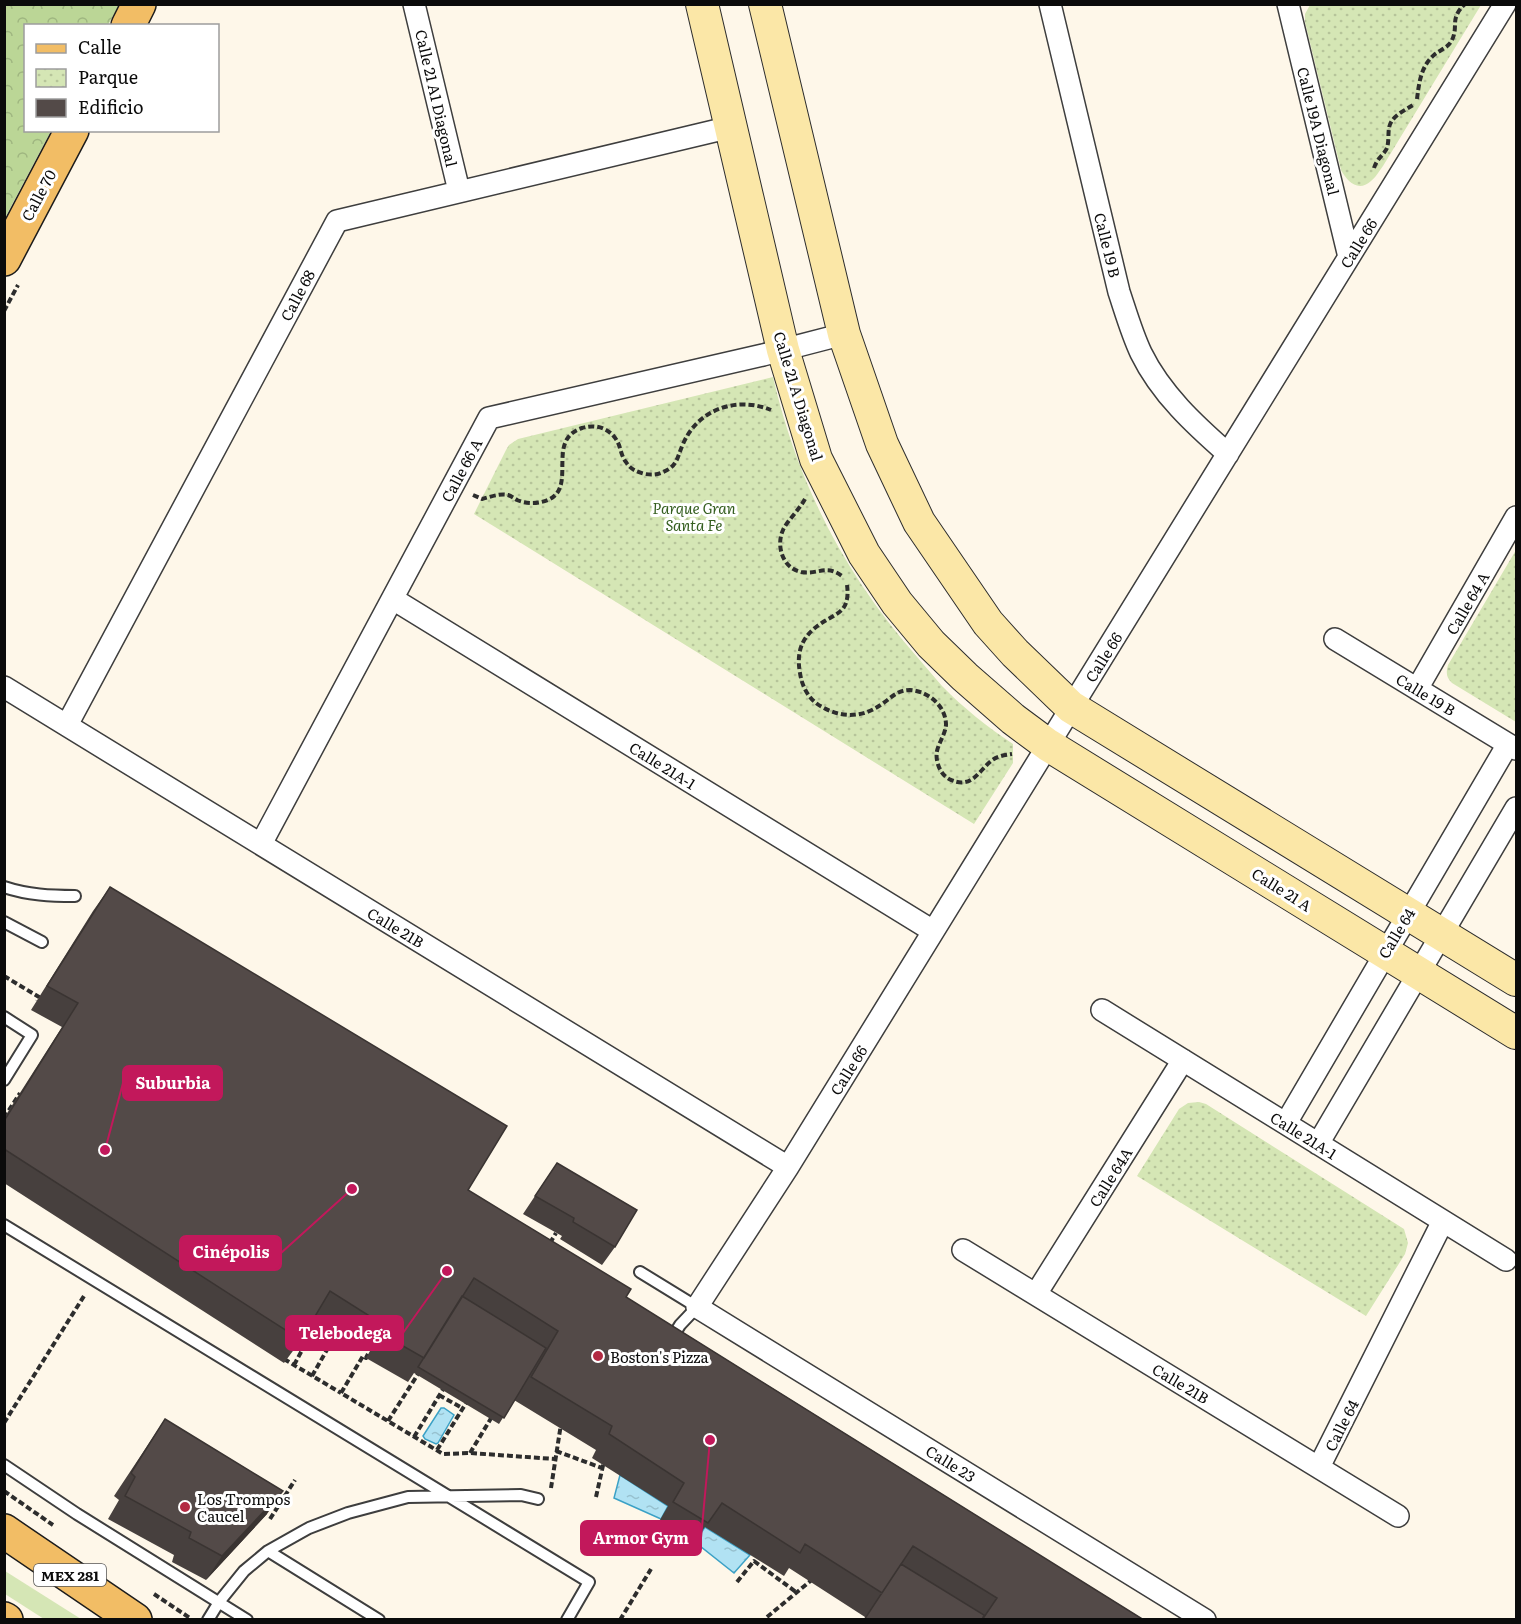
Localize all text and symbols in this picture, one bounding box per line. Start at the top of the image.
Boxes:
legend [24,24,219,132]
street label: Calle 21 A1 Diagonal [410,27,464,169]
text: Calle [78,33,121,60]
text: Parque [78,63,138,90]
street label: Calle 19A Diagonal [1292,64,1346,198]
text: Edificio [78,93,144,120]
street label: Calle 70 [15,165,61,225]
street label: Calle 19 B [1089,210,1127,280]
street label: Calle 66 [1334,213,1382,273]
street label: Calle 68 [274,265,320,325]
street label: Calle 21 A Diagonal [768,328,830,464]
street label: Calle 66 A [435,434,487,506]
park label: Parque Gran Santa Fe [652,496,736,536]
street label: Calle 64 A [1440,567,1494,639]
street label: Calle 66 [1079,627,1127,687]
street label: Calle 19 B [1392,667,1460,721]
street label: Calle 21A-1 [625,735,701,795]
street label: Calle 21 A [1248,862,1316,916]
street label: Calle 21B [363,901,429,953]
street label: Calle 64 [1372,903,1420,963]
street label: Calle 66 [824,1040,872,1100]
callout: Suburbia [123,1066,222,1100]
text: Suburbia [135,1070,211,1094]
street label: Calle 21A-1 [1266,1105,1342,1165]
street label: Calle 64A [1083,1143,1137,1211]
callout: Cinépolis [180,1236,281,1270]
text: Cinépolis [192,1239,270,1263]
callout: Telebodega [286,1316,403,1350]
text: Telebodega [298,1320,392,1344]
place label: Boston's Pizza [610,1345,710,1368]
marker: Boston's Pizza [591,1349,605,1363]
street label: Calle 21B [1148,1357,1214,1409]
street label: Calle 64 [1318,1395,1364,1455]
street label: Calle 23 [922,1439,980,1487]
place label: Los Trompos Caucel [197,1487,290,1527]
marker: Los Trompos Caucel [178,1500,192,1514]
callout: Armor Gym [581,1521,701,1555]
text: Armor Gym [593,1525,689,1549]
road number: MEX 281 [34,1564,106,1586]

